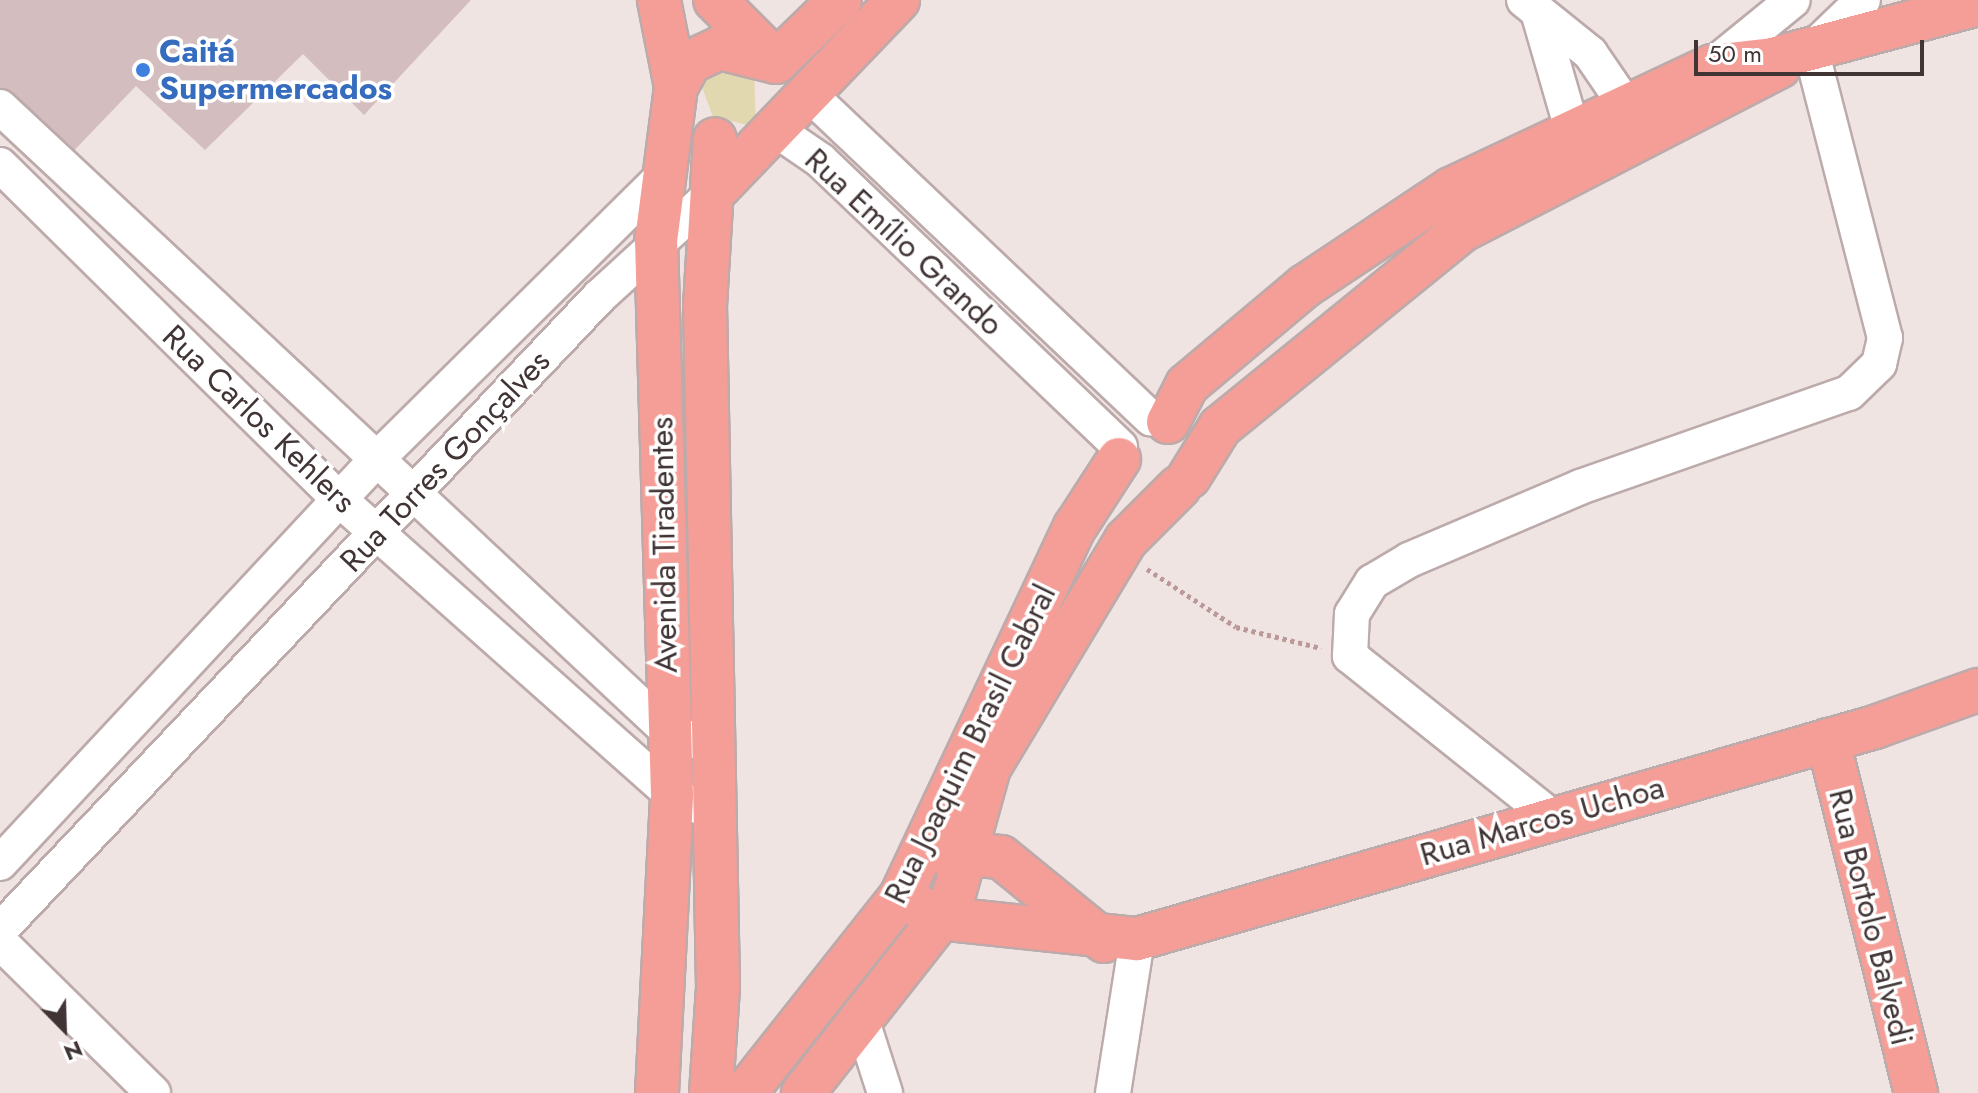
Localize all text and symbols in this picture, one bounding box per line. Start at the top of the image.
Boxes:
scale bar [1698,24,1928,74]
place label: Caitá Supermercados [159,33,392,108]
text: 50 m [1708,36,1762,71]
marker: Caitá Supermercados [134,61,152,79]
street label: Rua Emílio Grando [797,140,1011,344]
street label: Rua Carlos Kehlers [155,317,363,521]
street label: Rua Torres Gonçalves [332,342,558,580]
street label: Avenida Tiradentes [643,417,685,673]
street label: Rua Joaquim Brasil Cabral [876,578,1064,910]
street label: Rua Marcos Uchoa [1416,768,1668,874]
street label: Rua Bortolo Balvedi [1821,785,1921,1049]
north arrow [24,989,104,1069]
text: N [59,1033,88,1069]

